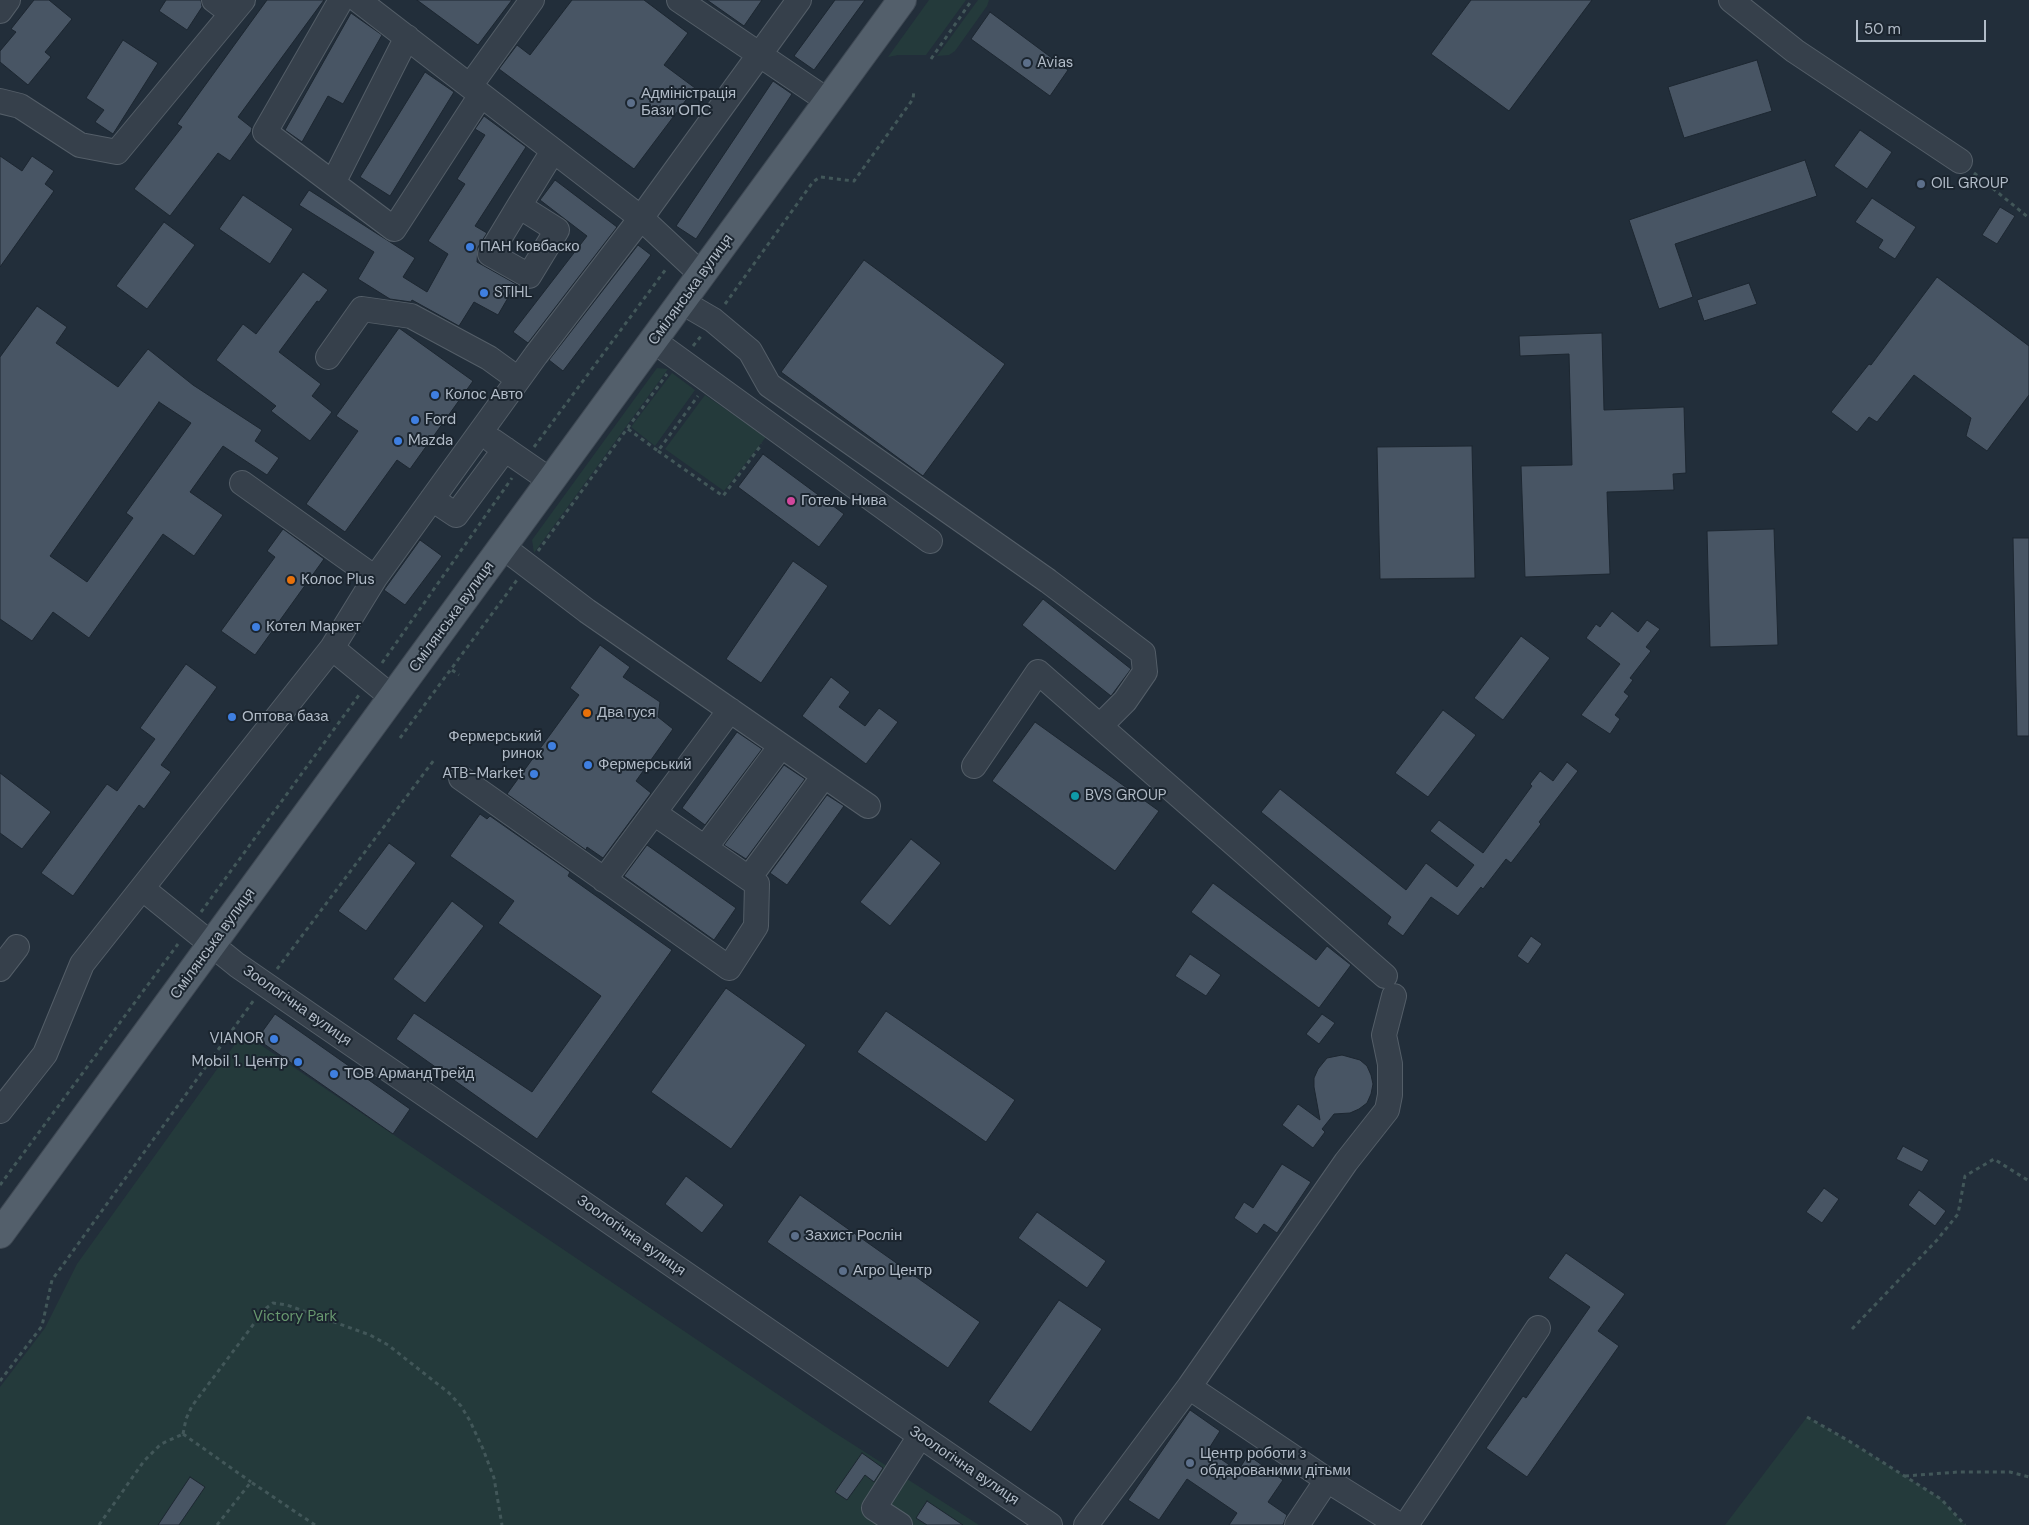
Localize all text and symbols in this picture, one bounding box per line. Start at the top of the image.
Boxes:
scale bar [1859,10,1989,42]
text: 50 m [1864,19,1901,39]
place label: Avias [1037,54,1073,72]
marker: Avias [1021,57,1033,69]
place label: Адміністрація Бази ОПС [641,85,736,120]
marker: Адміністрація Бази ОПС [625,97,637,109]
place label: OIL GROUP [1931,175,2008,193]
marker: OIL GROUP [1915,178,1927,190]
street label: Смілянська вулиця [645,231,737,349]
place label: ПАН Ковбаско [480,238,580,256]
marker: ПАН Ковбаско [464,241,476,253]
place label: STIHL [494,284,532,302]
marker: STIHL [478,287,490,299]
place label: Колос Авто [445,386,523,404]
marker: Колос Авто [429,389,441,401]
place label: Ford [425,411,456,429]
marker: Ford [409,414,421,426]
place label: Mazda [408,432,453,450]
marker: Mazda [392,435,404,447]
place label: Готель Нива [801,492,887,510]
marker: Готель Нива [785,495,797,507]
street label: Смілянська вулиця [406,558,498,676]
place label: Колос Plus [301,571,375,589]
marker: Колос Plus [285,574,297,586]
place label: Котел Маркет [266,618,361,636]
marker: Котел Маркет [250,621,262,633]
place label: Два гуся [597,704,656,722]
marker: Два гуся [581,707,593,719]
place label: Оптова база [242,708,329,726]
marker: Оптова база [226,711,238,723]
place label: Фермерський ринок [448,728,542,763]
marker: Фермерський ринок [546,740,558,752]
place label: Фермерський [598,756,692,774]
marker: Фермерський [582,759,594,771]
place label: ATB-Market [442,765,524,783]
marker: ATB-Market [528,768,540,780]
place label: BVS GROUP [1085,787,1166,805]
marker: BVS GROUP [1069,790,1081,802]
street label: Смілянська вулиця [167,885,259,1003]
street label: Зоологічна вулиця [239,962,355,1050]
place label: VIANOR [210,1030,264,1048]
marker: VIANOR [268,1033,280,1045]
place label: Mobil 1. Центр [192,1053,288,1071]
marker: Mobil 1. Центр [292,1056,304,1068]
place label: ТОВ АрмандТрейд [344,1065,474,1083]
marker: ТОВ АрмандТрейд [328,1068,340,1080]
street label: Зоологічна вулиця [573,1192,689,1280]
place label: Захист Рослін [805,1227,902,1245]
marker: Захист Рослін [789,1230,801,1242]
place label: Агро Центр [853,1262,932,1280]
marker: Агро Центр [837,1265,849,1277]
park label: Victory Park [253,1308,337,1326]
street label: Зоологічна вулиця [906,1423,1022,1509]
place label: Центр роботи з обдарованими дітьми [1200,1445,1351,1480]
marker: Центр роботи з обдарованими дітьми [1184,1457,1196,1469]

